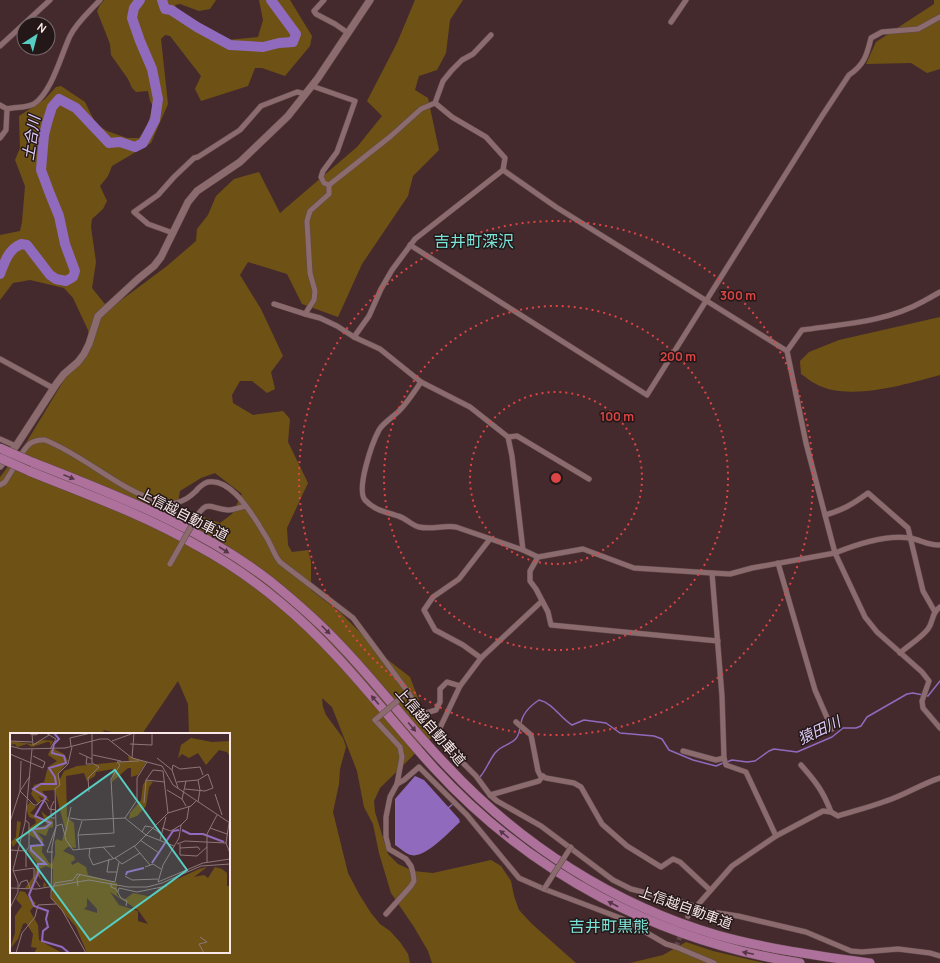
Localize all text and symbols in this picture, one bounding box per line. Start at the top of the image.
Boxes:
north arrow [16,16,56,56]
text: N [35,19,50,36]
water label: 土合川 [17,112,45,162]
district label: 吉井町深沢 [434,230,514,252]
text: 300 m [720,287,756,304]
text: 200 m [660,348,696,365]
text: 100 m [600,408,634,425]
centre of rings [549,471,563,485]
one-way arrow [63,474,75,480]
street label: 上信越自動車道 [136,483,232,545]
one-way arrow [218,546,230,553]
one-way arrow [321,625,331,635]
street label: 上信越自動車道 [392,683,470,769]
one-way arrow [371,694,380,705]
water label: 猿田川 [794,710,846,749]
one-way arrow [407,722,416,733]
inset map [10,733,230,953]
one-way arrow [499,829,510,838]
street label: 上信越自動車道 [637,881,735,933]
one-way arrow [607,901,619,907]
district label: 吉井町黒熊 [569,915,649,937]
one-way arrow [742,950,754,956]

